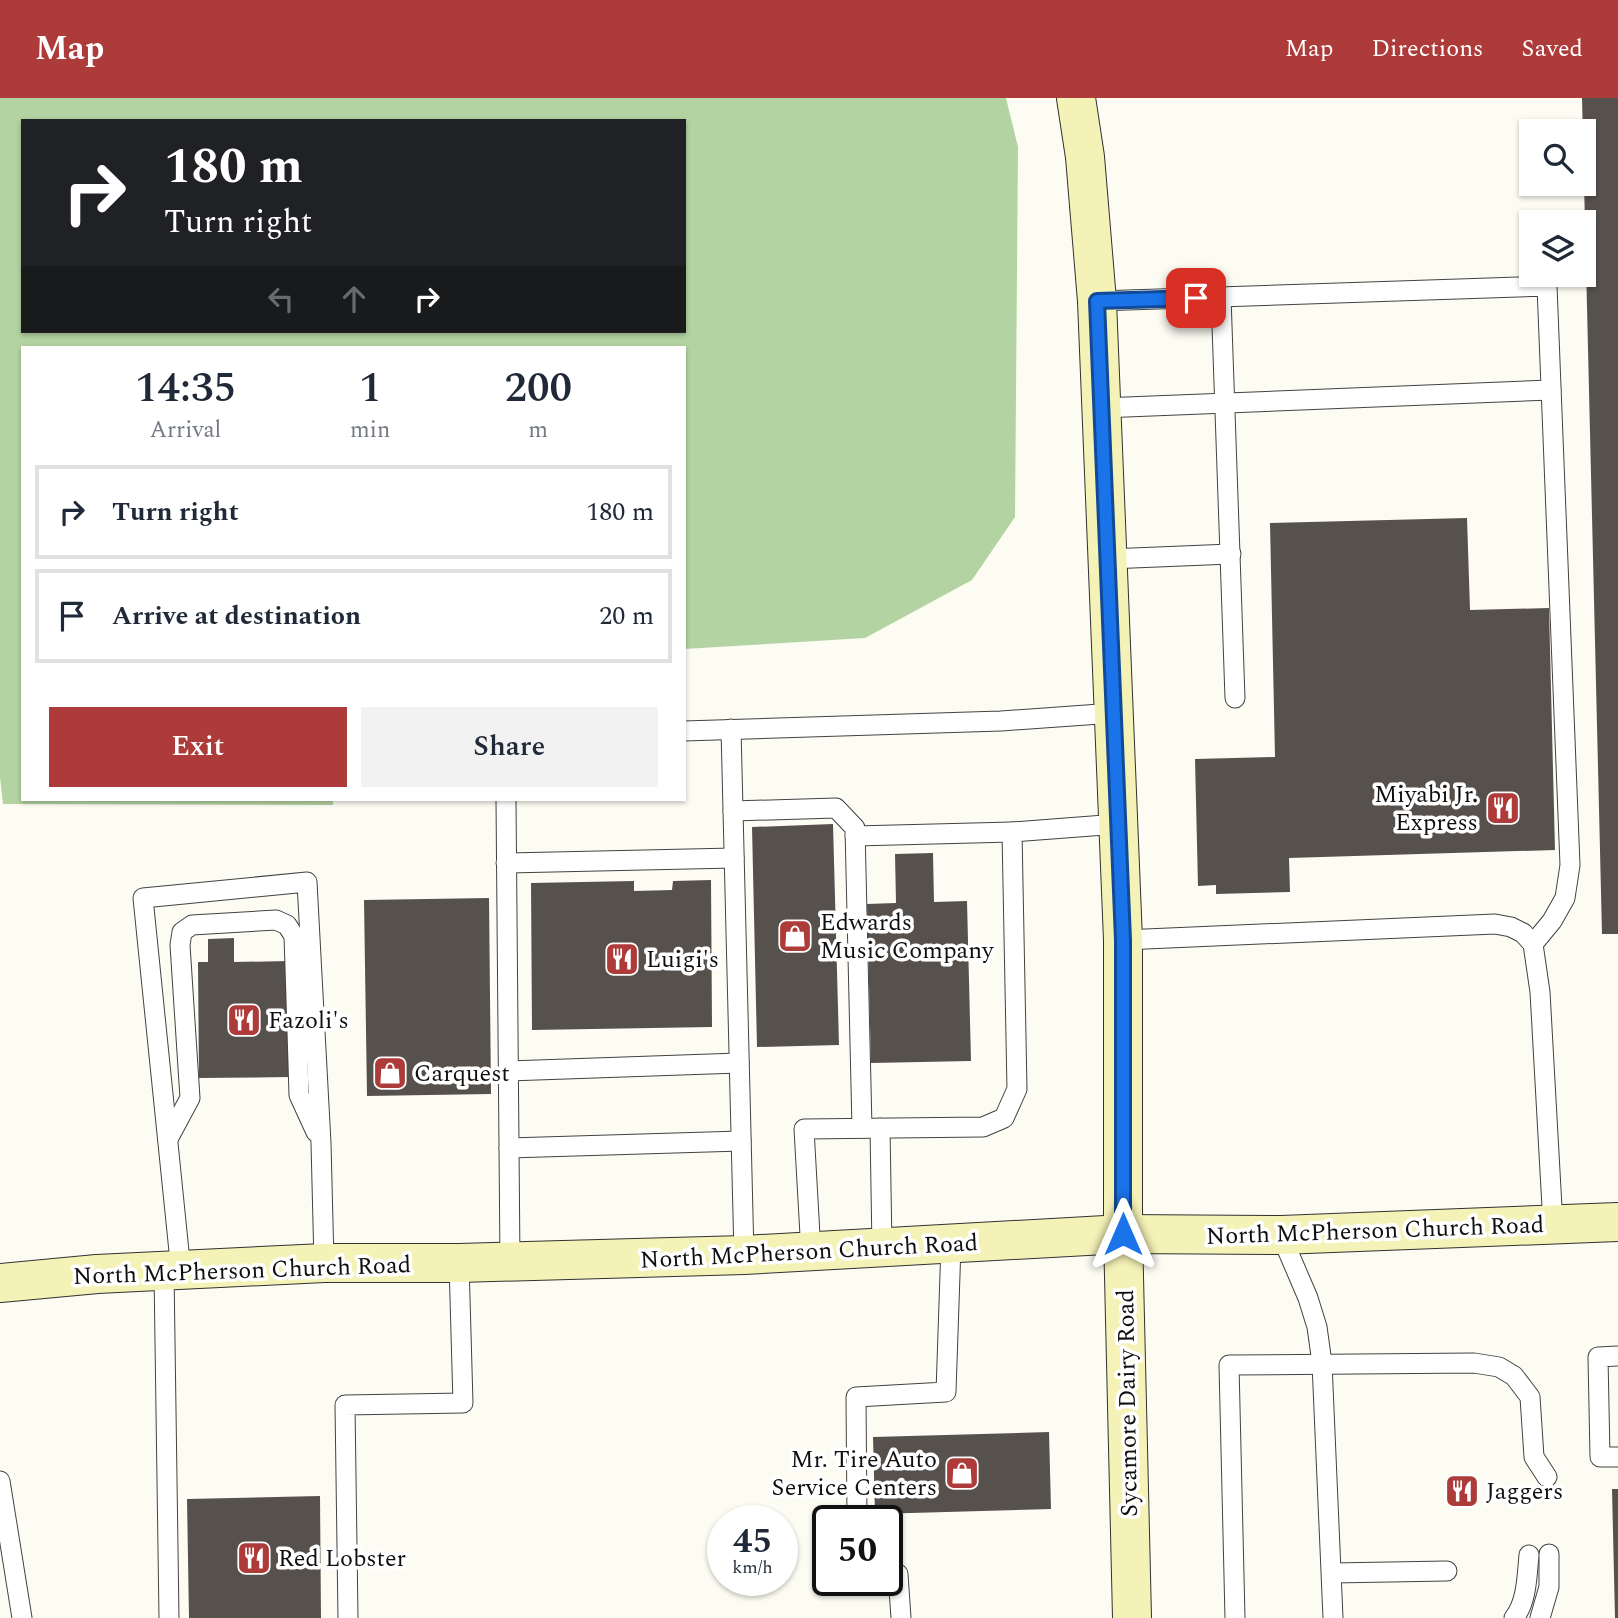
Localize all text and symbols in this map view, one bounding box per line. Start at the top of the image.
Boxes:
text: Map [35,24,104,74]
text: Map [1285,31,1333,67]
text: Directions [1371,31,1483,67]
text: Saved [1521,31,1583,67]
map controls [1519,119,1596,287]
button: search [1519,119,1596,196]
text: 180 m [164,130,303,205]
icon: right [49,147,140,238]
text: Turn right [164,198,312,247]
button: layers [1519,210,1596,287]
pin [1166,268,1226,328]
icon: arrive [1177,279,1215,317]
icon: left [262,280,300,318]
icon: ahead [335,280,373,318]
icon: right [408,280,446,318]
text: 14:35 [135,357,236,420]
text: 1 [359,357,381,420]
text: 200 [504,357,572,420]
text: Arrival [150,413,221,448]
text: min [350,413,390,448]
text: m [528,413,548,448]
text: Turn right [112,492,239,532]
text: 180 m [586,492,654,532]
icon: right [53,493,91,531]
text: Arrive at destination [112,596,361,636]
text: 20 m [599,596,654,636]
icon: arrive [53,597,91,635]
button: Exit [49,707,347,787]
button: Share [361,707,658,787]
place label: Miyabi Jr. Express [1374,777,1478,841]
restaurant icon: Miyabi Jr. Express [1484,789,1522,827]
place label: Edwards Music Company [820,905,995,969]
shop icon: Edwards Music Company [776,917,814,955]
restaurant icon: Luigi's [603,940,641,978]
place label: Luigi's [646,942,719,978]
restaurant icon: Fazoli's [225,1001,263,1039]
place label: Fazoli's [268,1003,349,1039]
shop icon: Carquest [371,1054,409,1092]
place label: Carquest [414,1056,510,1092]
position arrow [1086,1197,1160,1271]
street label: North McPherson Church Road [1205,1207,1545,1255]
street label: North McPherson Church Road [639,1225,979,1279]
street label: North McPherson Church Road [72,1247,412,1295]
street label: Sycamore Dairy Road [1108,1289,1148,1517]
place label: Mr. Tire Auto Service Centers [771,1442,937,1506]
shop icon: Mr. Tire Auto Service Centers [943,1454,981,1492]
restaurant icon: Jaggers [1443,1472,1481,1510]
place label: Jaggers [1486,1474,1563,1510]
speed limit sign: 50 [812,1505,903,1596]
text: 45 [733,1515,772,1568]
restaurant icon: Red Lobster [235,1539,273,1577]
place label: Red Lobster [278,1541,406,1577]
text: km/h [732,1554,773,1581]

